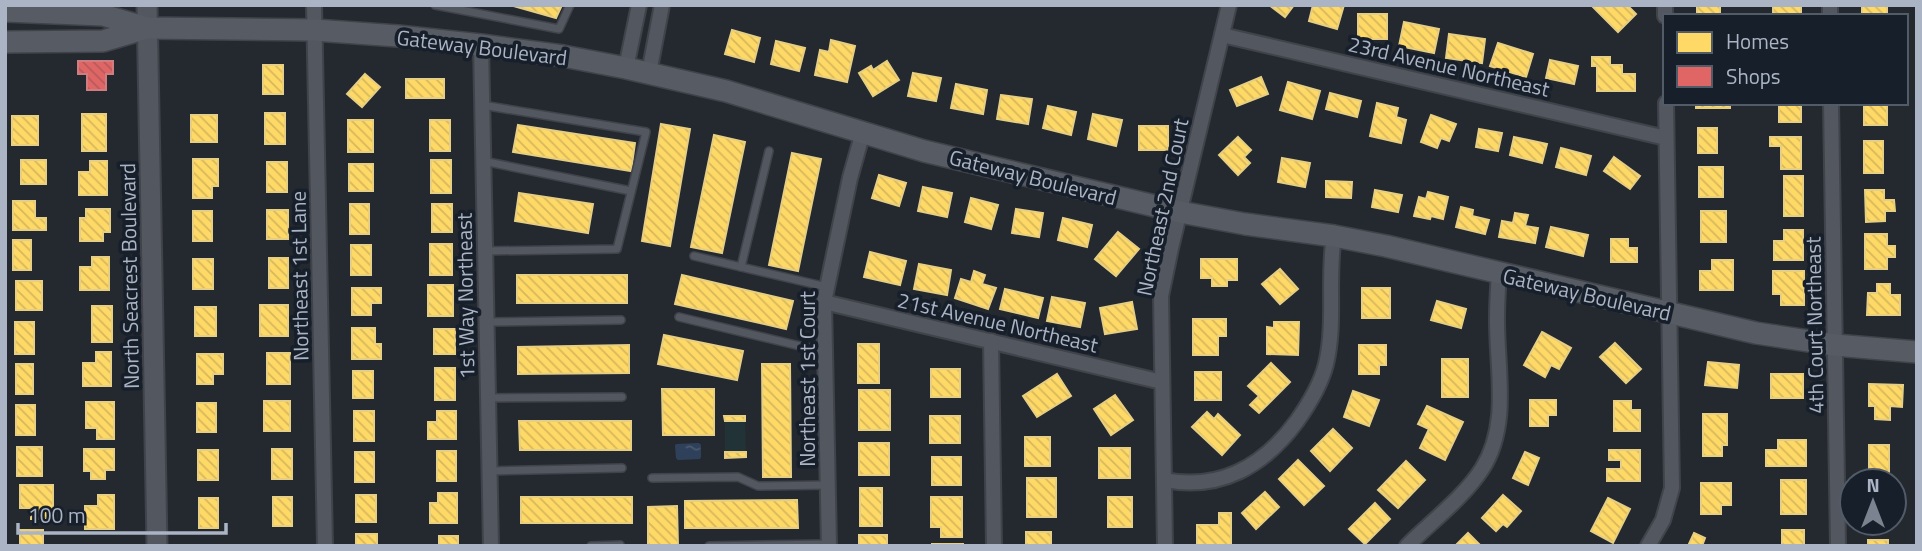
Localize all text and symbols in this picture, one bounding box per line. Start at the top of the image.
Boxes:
legend [1663,14,1908,105]
street label: Gateway Boulevard [395,21,569,73]
text: Homes [1726,25,1789,57]
street label: 23rd Avenue Northeast [1345,27,1554,105]
text: Shops [1726,60,1781,92]
street label: Northeast 2nd Court [1128,115,1197,299]
street label: Gateway Boulevard [946,141,1120,213]
street label: North Seacrest Boulevard [111,163,147,389]
street label: Northeast 1st Lane [282,191,316,361]
street label: 1st Way Northeast [448,212,482,379]
street label: 4th Court Northeast [1796,236,1832,414]
street label: Gateway Boulevard [1500,259,1674,329]
street label: 21st Avenue Northeast [895,283,1102,361]
street label: Northeast 1st Court [791,291,823,467]
north arrow [1838,467,1908,537]
text: N [1866,470,1880,499]
scale bar [18,491,226,536]
text: 100 m [28,499,85,531]

